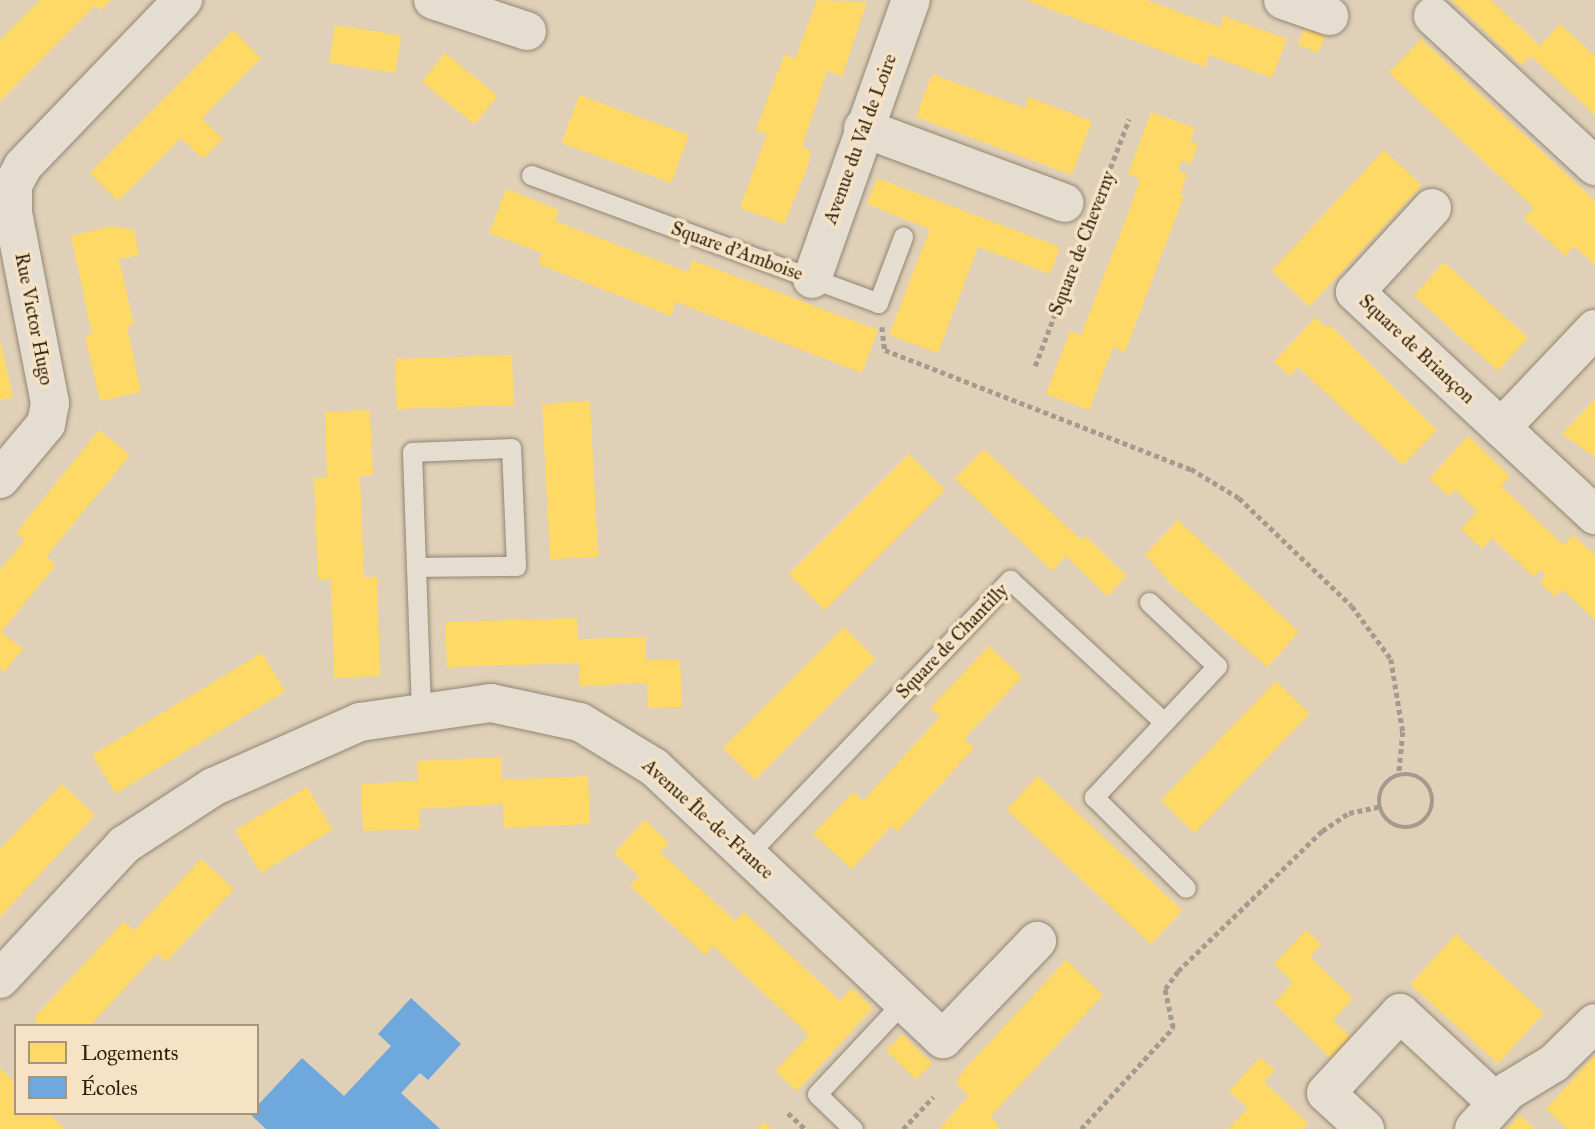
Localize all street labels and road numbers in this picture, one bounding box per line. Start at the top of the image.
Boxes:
street label: Avenue du Val de Loire [819,51,901,227]
street label: Square de Cheverny [1044,168,1120,318]
street label: Square d'Amboise [668,217,806,285]
street label: Rue Victor Hugo [10,251,58,387]
street label: Square de Briançon [1354,290,1480,408]
street label: Square de Chantilly [891,579,1013,703]
street label: Avenue Île-de-France [638,754,778,884]

